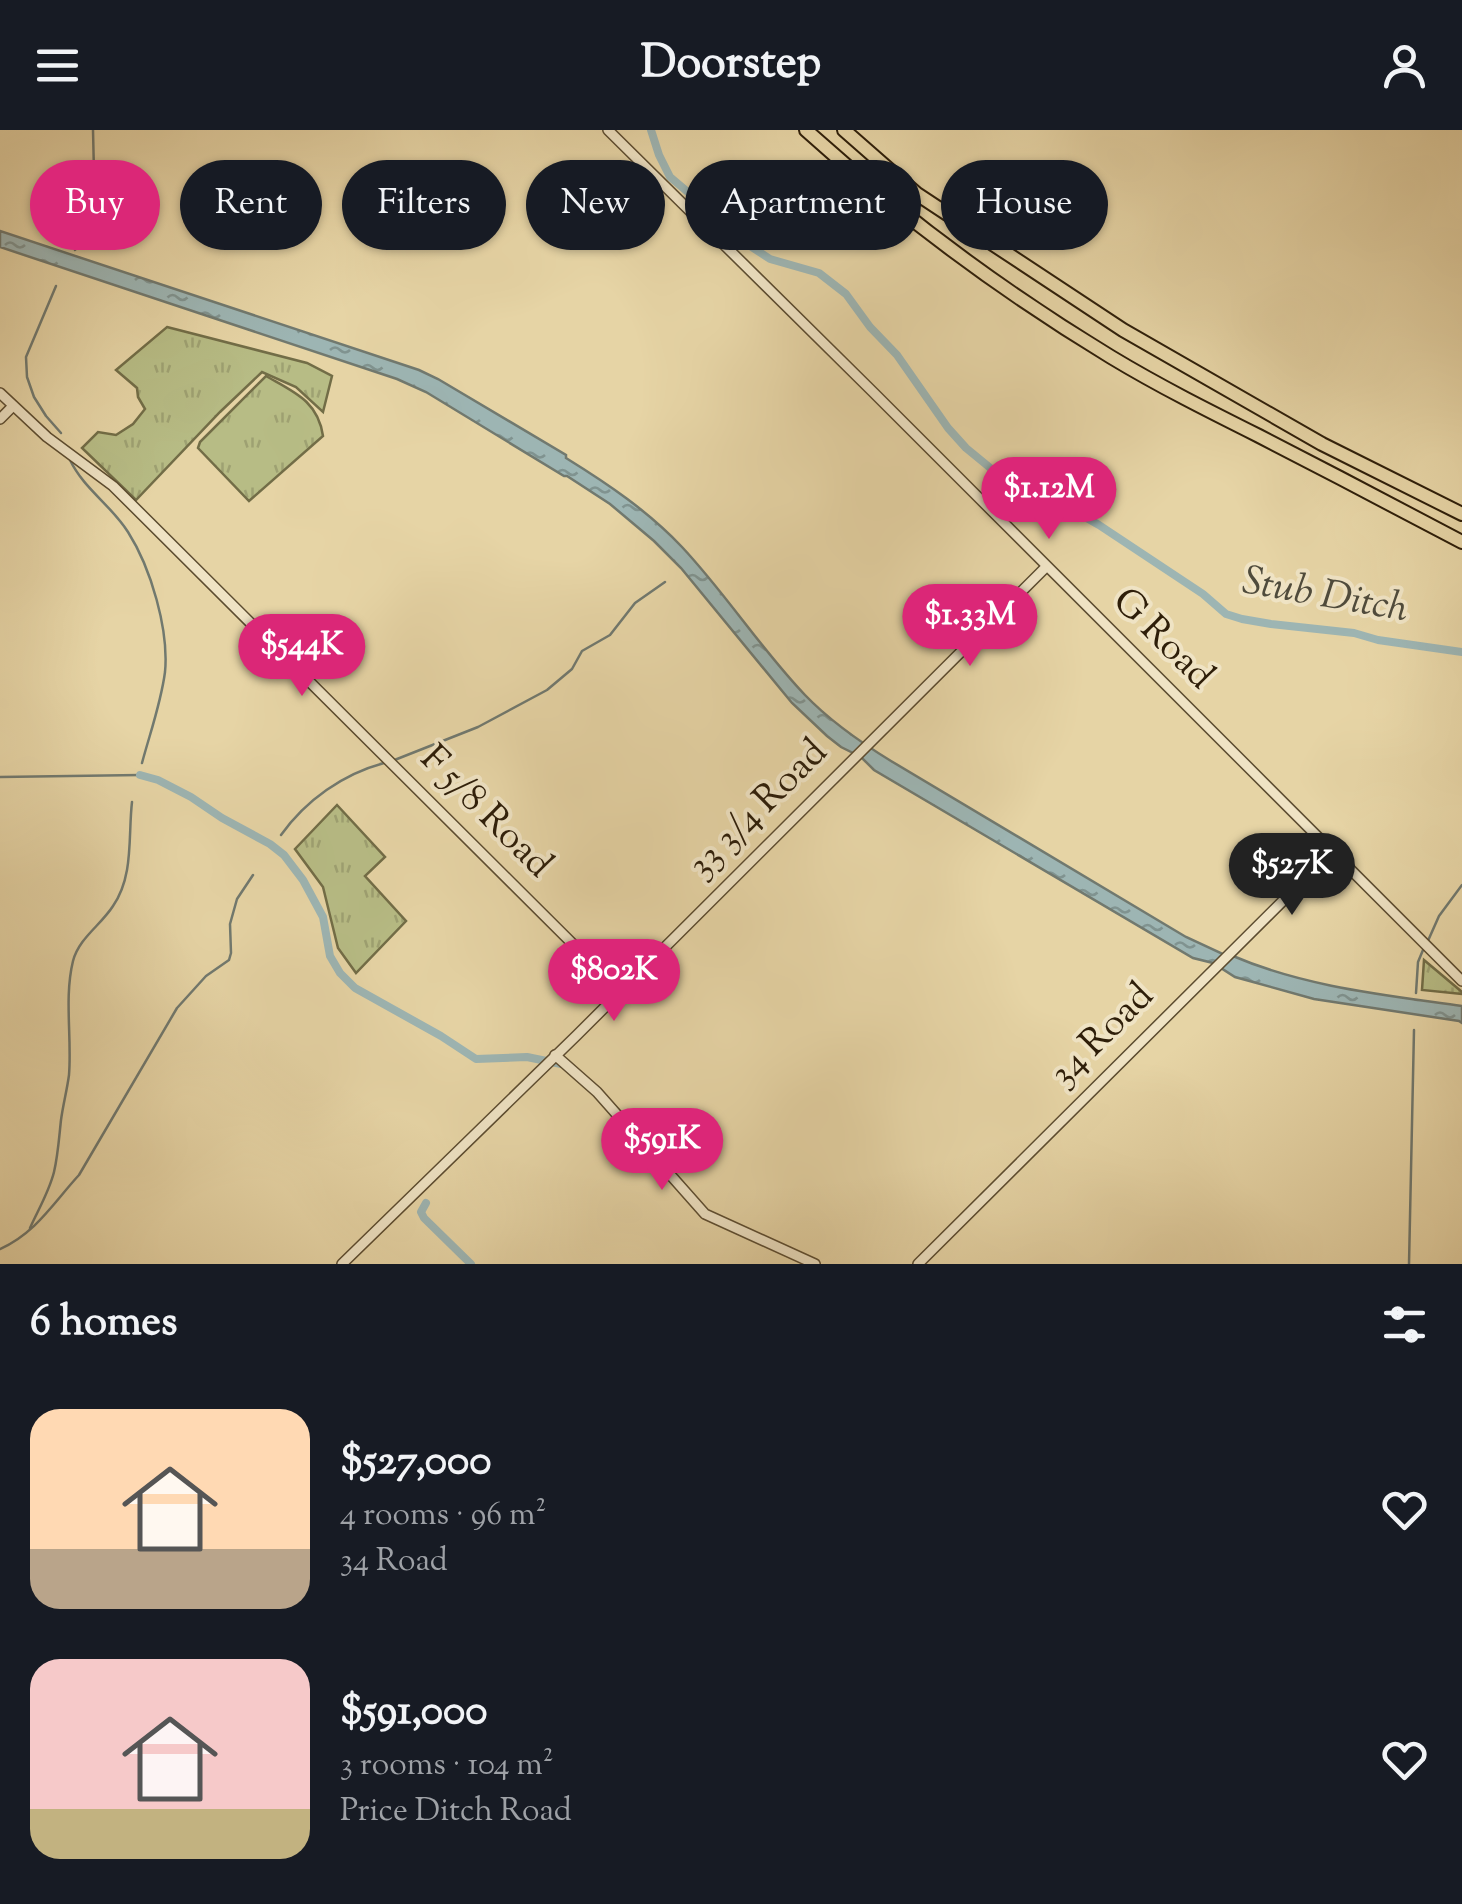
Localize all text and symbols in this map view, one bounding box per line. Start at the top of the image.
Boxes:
text: Doorstep [641,33,821,98]
icon: menu [30,38,85,93]
icon: person [1377,38,1432,93]
chip: Buy [30,160,160,250]
chip: Rent [180,160,322,250]
chip: Filters [342,160,506,250]
chip: New [526,160,665,250]
chip: Apartment [685,160,921,250]
chip: House [941,160,1108,250]
pin: $1.12M [968,457,1130,542]
text: $1.12M [1003,466,1095,512]
water label: Stub Ditch [1238,554,1413,640]
street label: G Road [1099,577,1225,703]
pin: $1.33M [889,584,1051,669]
text: $1.33M [924,593,1016,639]
pin: $544K [232,614,372,699]
text: $544K [260,623,344,669]
street label: 33 3/4 Road [677,728,841,892]
street label: F 5/8 Road [406,734,564,892]
pin: $527K [1222,833,1362,918]
text: $527K [1251,842,1333,888]
pin: $802K [544,939,684,1024]
text: $802K [570,948,658,994]
street label: 34 Road [1039,972,1167,1100]
pin: $591K [592,1108,732,1193]
text: $591K [623,1117,701,1163]
text: 6 homes [30,1294,177,1354]
icon: filters [1377,1297,1432,1352]
text: $527,000 [340,1433,491,1493]
icon: home [110,1449,230,1569]
icon: heart [1377,1482,1432,1537]
text: 4 rooms · 96 m² [340,1493,546,1539]
text: 34 Road [340,1539,448,1585]
text: $591,000 [340,1683,487,1743]
icon: home [110,1699,230,1819]
icon: heart [1377,1732,1432,1787]
text: 3 rooms · 104 m² [340,1743,554,1789]
text: Price Ditch Road [340,1789,572,1835]

